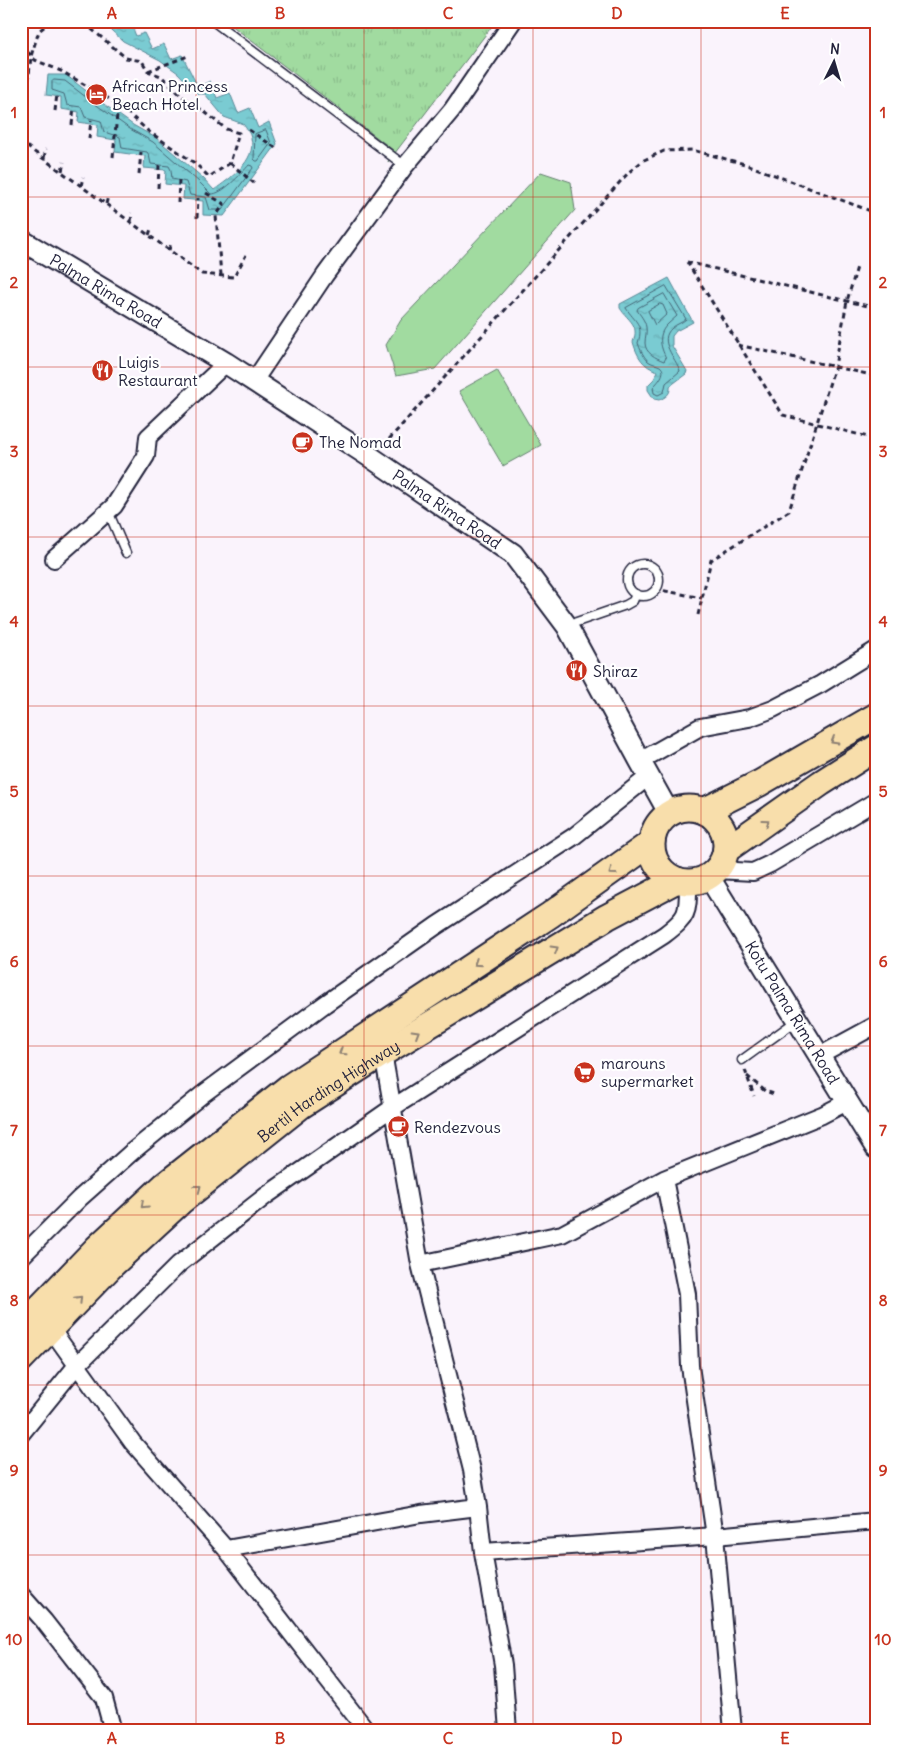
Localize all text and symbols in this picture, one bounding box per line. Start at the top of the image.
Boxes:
text: A [107,3,117,23]
text: B [275,3,286,23]
text: C [443,3,454,23]
text: D [611,3,623,23]
text: E [780,3,790,23]
north arrow [810,38,860,88]
text: N [830,40,841,58]
place label: African Princess Beach Hotel [112,76,228,114]
hotel icon: African Princess Beach Hotel [84,83,108,107]
text: 1 [11,102,17,122]
text: 1 [880,102,886,122]
street label: Palma Rima Road [46,250,166,332]
text: 2 [10,272,19,292]
text: 2 [879,272,888,292]
place label: Luigis Restaurant [118,352,198,390]
restaurant icon: Luigis Restaurant [90,359,114,383]
cafe icon: The Nomad [291,430,315,454]
place label: The Nomad [319,432,401,452]
text: 3 [9,441,19,461]
text: 3 [878,441,888,461]
street label: Palma Rima Road [389,465,505,553]
text: 4 [9,611,19,631]
text: 4 [878,611,888,631]
restaurant icon: Shiraz [565,659,589,683]
place label: Shiraz [593,661,638,681]
one-way arrow [830,734,839,744]
text: 5 [9,781,19,801]
text: 5 [878,781,888,801]
one-way arrow [760,819,770,828]
one-way arrow [608,866,618,875]
street label: Kotu Palma Rima Road [741,937,844,1088]
one-way arrow [549,946,558,956]
text: 6 [9,951,19,971]
text: 6 [878,951,888,971]
one-way arrow [474,957,483,966]
one-way arrow [410,1030,419,1039]
street label: Bertil Harding Highway [253,1035,403,1147]
one-way arrow [338,1046,347,1056]
place label: marouns supermarket [601,1053,694,1091]
supermarket icon: marouns supermarket [573,1060,597,1084]
cafe icon: Rendezvous [386,1115,410,1139]
place label: Rendezvous [414,1117,501,1137]
text: 7 [10,1120,18,1140]
text: 7 [879,1120,887,1140]
one-way arrow [192,1185,202,1194]
one-way arrow [140,1199,149,1208]
text: 8 [9,1290,19,1310]
text: 8 [878,1290,888,1310]
one-way arrow [73,1295,82,1304]
text: 9 [9,1460,19,1480]
text: 9 [878,1460,888,1480]
text: 10 [6,1629,22,1649]
text: 10 [875,1629,891,1649]
text: A [107,1728,117,1748]
text: B [275,1728,286,1748]
text: C [443,1728,454,1748]
text: D [611,1728,623,1748]
text: E [780,1728,790,1748]

